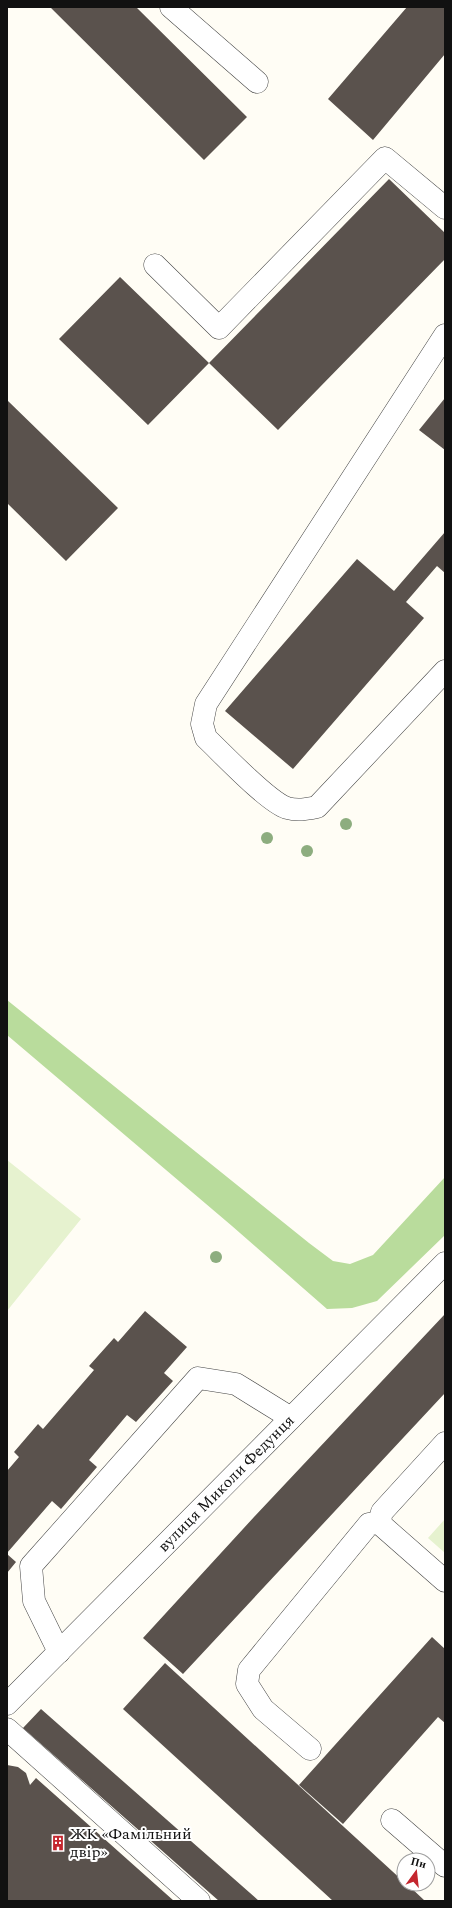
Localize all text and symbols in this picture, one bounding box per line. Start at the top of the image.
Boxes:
street label: вулиця Миколи Федунця [152,1409,300,1558]
place label: ЖК «Фамільний двір» [70,1822,192,1864]
building icon: ЖК «Фамільний двір» [49,1834,67,1852]
north arrow [396,1852,436,1892]
text: Пн [409,1853,428,1873]

